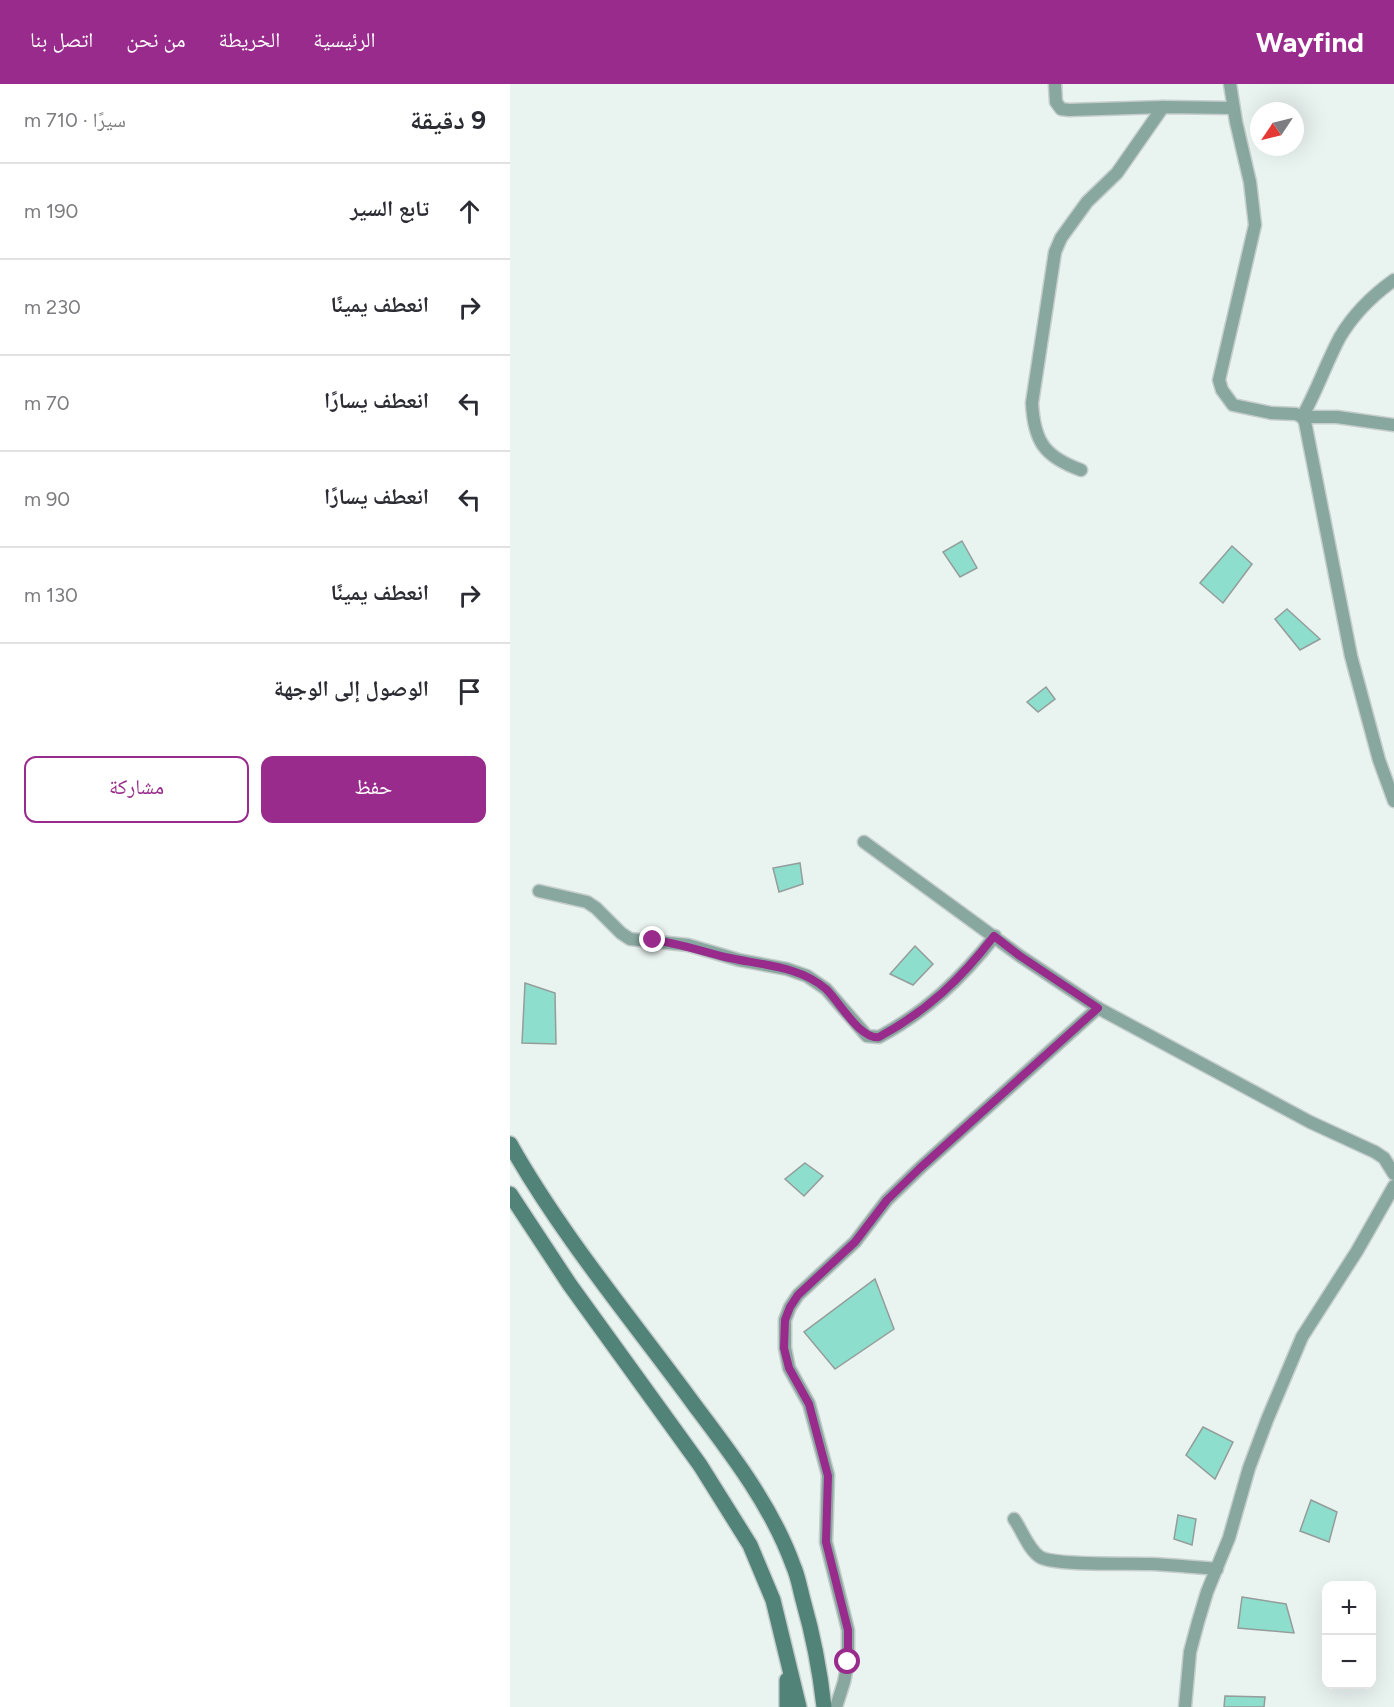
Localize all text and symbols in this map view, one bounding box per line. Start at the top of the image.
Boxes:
text: Wayfind [1256,25,1364,59]
text: اتصل بنا [30,27,93,52]
text: من نحن [126,27,185,52]
text: الخريطة [218,27,280,52]
text: الرئيسية [313,27,376,52]
north arrow [1250,102,1304,156]
text: 9 دقيقة [410,104,486,136]
text: سيرًا · 710 m [24,108,126,132]
text: تابع السير [350,195,429,222]
icon: ahead [453,195,486,228]
text: 190 m [24,199,78,223]
text: انعطف يمينًا [330,291,429,318]
icon: right [453,291,486,324]
text: 230 m [24,295,81,319]
text: انعطف يسارًا [324,387,429,414]
icon: left [453,387,486,420]
text: 70 m [24,391,70,415]
text: انعطف يسارًا [324,483,429,510]
icon: left [453,483,486,516]
text: 90 m [24,487,70,511]
text: انعطف يمينًا [330,579,429,606]
icon: right [453,579,486,612]
text: 130 m [24,583,78,607]
text: الوصول إلى الوجهة [274,675,429,702]
icon: arrive [453,675,486,708]
button: مشاركة [24,756,249,823]
button: حفظ [261,756,486,823]
route end [639,926,665,952]
map controls [1322,1581,1376,1689]
button: + [1322,1581,1376,1635]
button: − [1322,1635,1376,1689]
route start [834,1648,860,1674]

